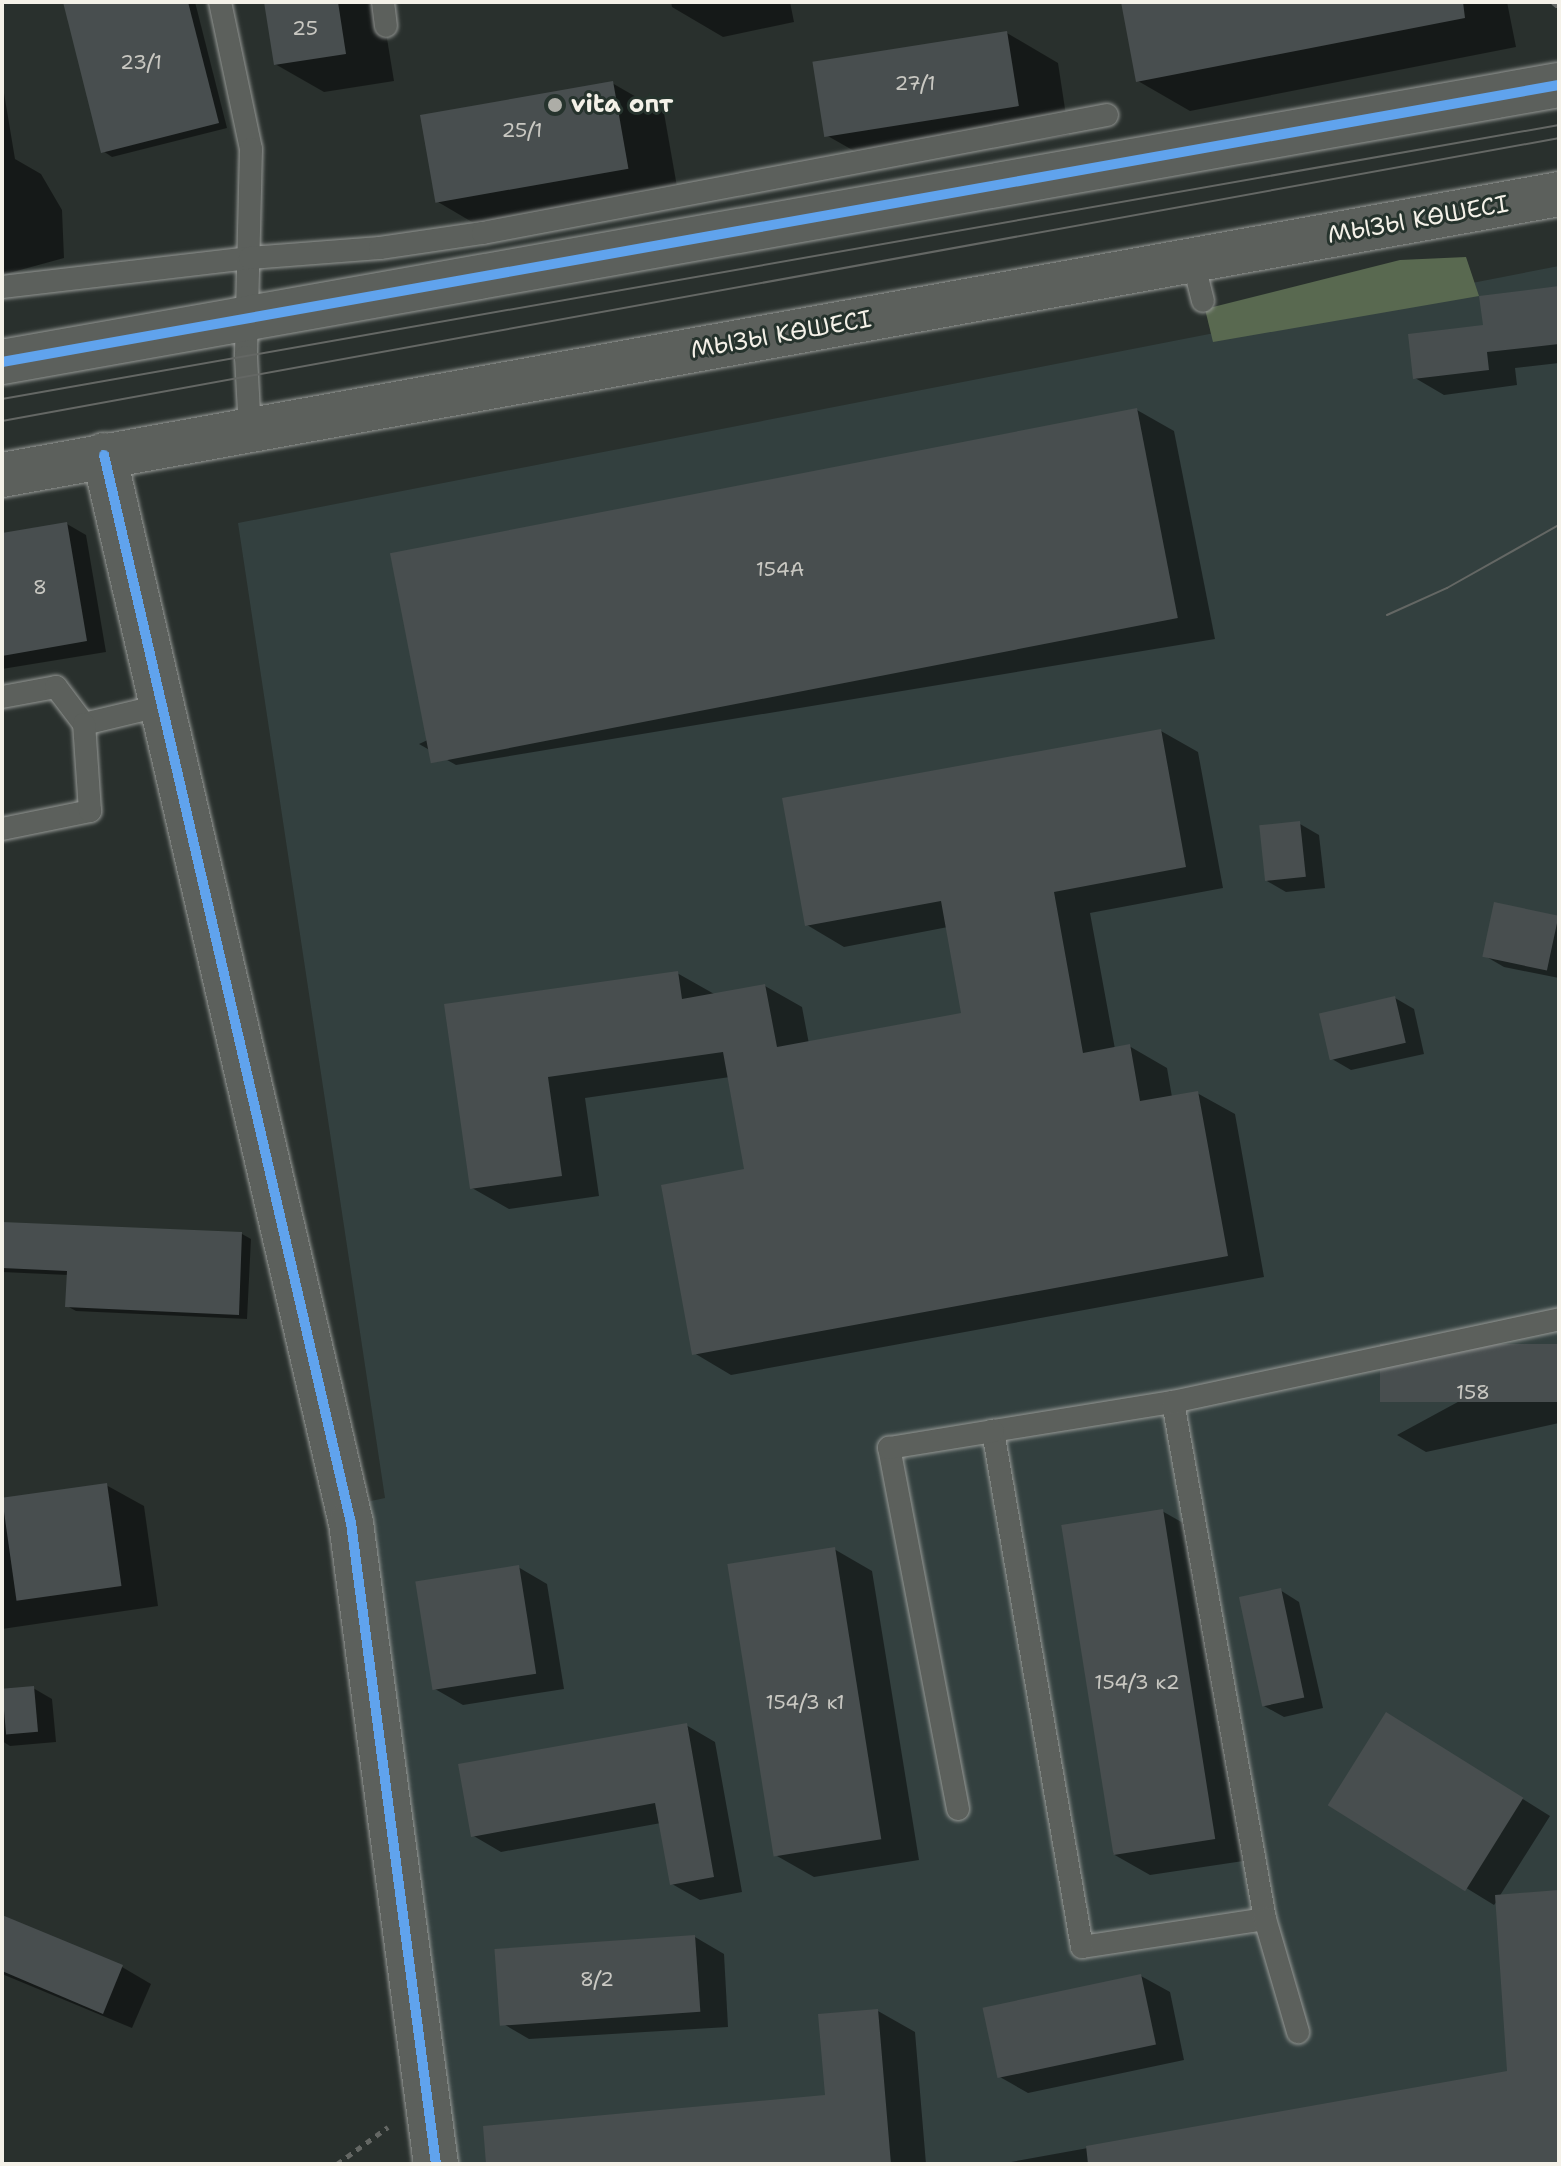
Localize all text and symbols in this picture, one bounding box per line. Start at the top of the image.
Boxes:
house number: 25 [292,16,318,40]
house number: 23/1 [120,50,162,74]
house number: 27/1 [894,71,936,95]
place label: vita опт [571,91,673,119]
marker: vita опт [546,96,564,114]
house number: 25/1 [502,118,542,142]
street label: МЫЗЫ КӨШЕСІ [1325,190,1511,250]
street label: МЫЗЫ КӨШЕСІ [688,305,874,365]
house number: 154А [756,557,804,581]
house number: 8 [33,575,47,599]
house number: 158 [1456,1380,1490,1404]
house number: 154/3 к2 [1094,1670,1180,1694]
house number: 154/3 к1 [765,1690,845,1714]
house number: 8/2 [580,1967,614,1991]

